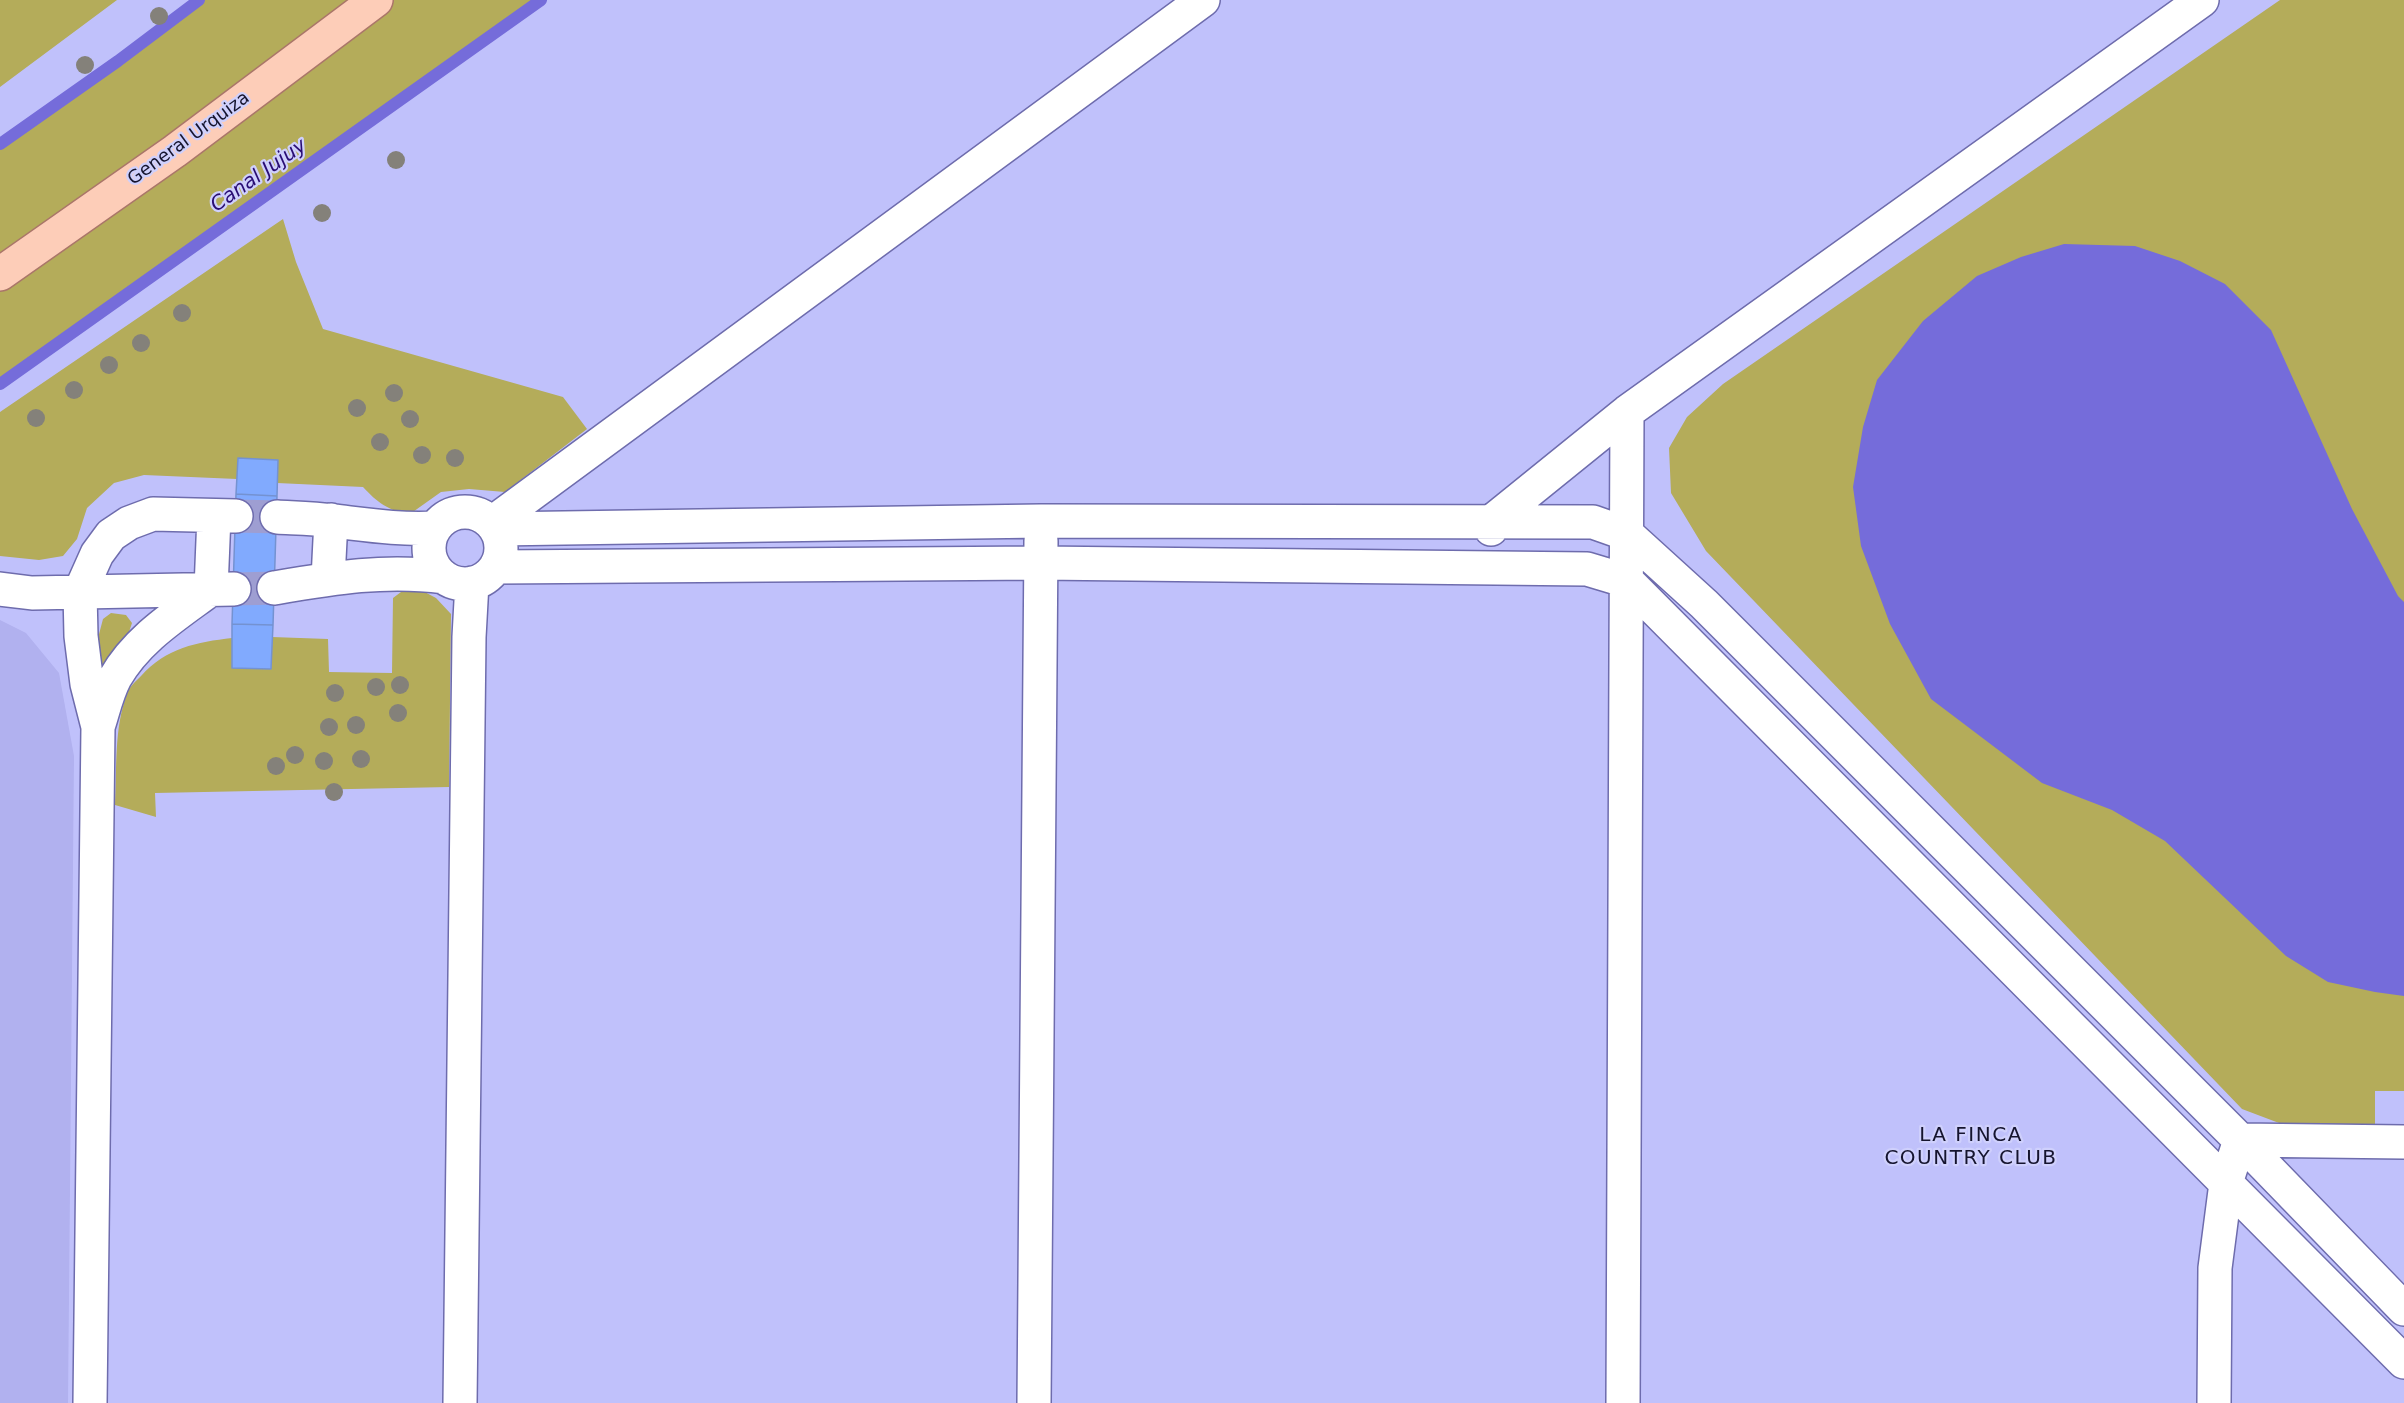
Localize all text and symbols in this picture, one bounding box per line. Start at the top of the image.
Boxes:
street label: General Urquiza [124,88,254,190]
water label: Canal Jujuy [206,134,312,218]
district label: LA FINCA COUNTRY CLUB [1884,1124,2058,1171]

